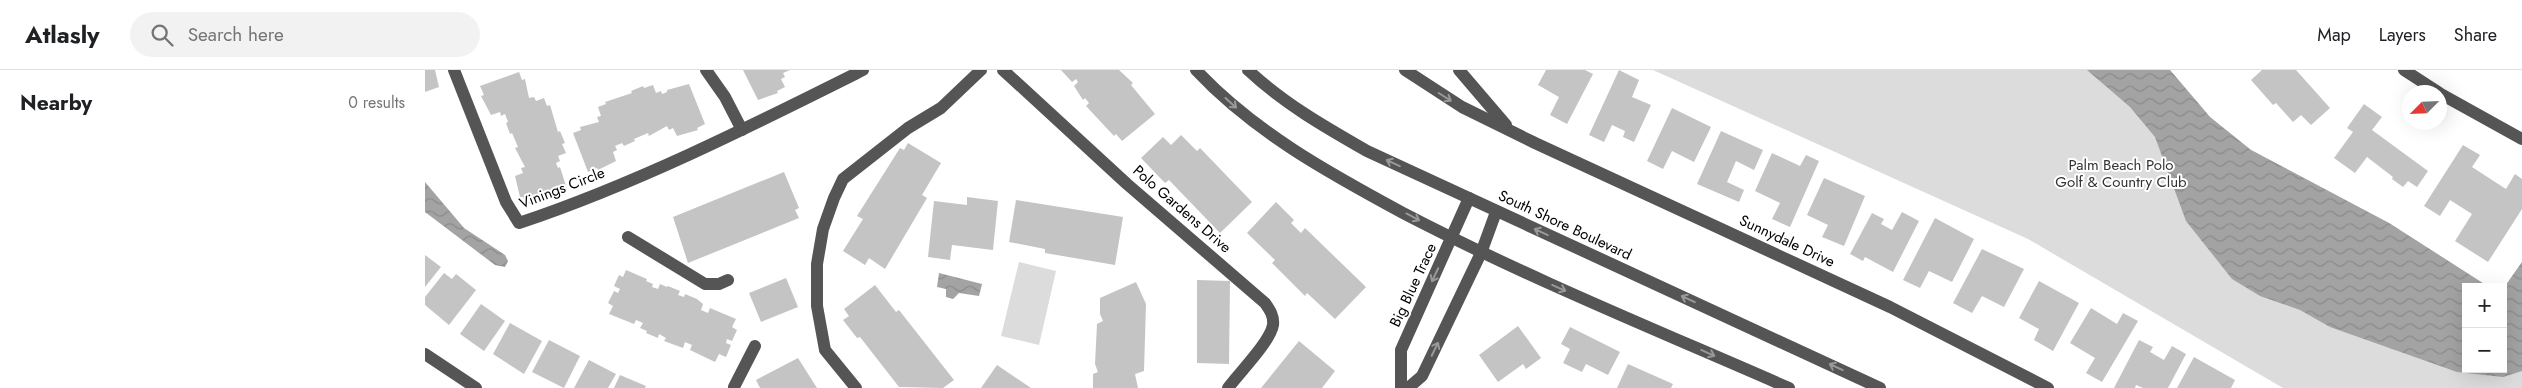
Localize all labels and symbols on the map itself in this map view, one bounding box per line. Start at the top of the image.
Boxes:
north arrow [2402,85,2447,130]
one-way arrow [1438,92,1452,102]
one-way arrow [1225,97,1238,109]
park label: Palm Beach Polo Golf & Country Club [2055,154,2187,193]
one-way arrow [1386,158,1401,167]
street label: Polo Gardens Drive [1128,160,1236,258]
street label: Vinings Circle [516,162,608,214]
street label: South Shore Boulevard [1495,184,1635,266]
street label: Sunnydale Drive [1736,209,1839,273]
one-way arrow [1405,212,1420,222]
one-way arrow [1534,226,1549,236]
street label: Big Blue Trace [1384,239,1442,331]
one-way arrow [1430,267,1440,282]
one-way arrow [1551,283,1566,293]
one-way arrow [1681,294,1696,304]
one-way arrow [1431,342,1440,357]
one-way arrow [1700,348,1715,358]
one-way arrow [1829,362,1844,371]

